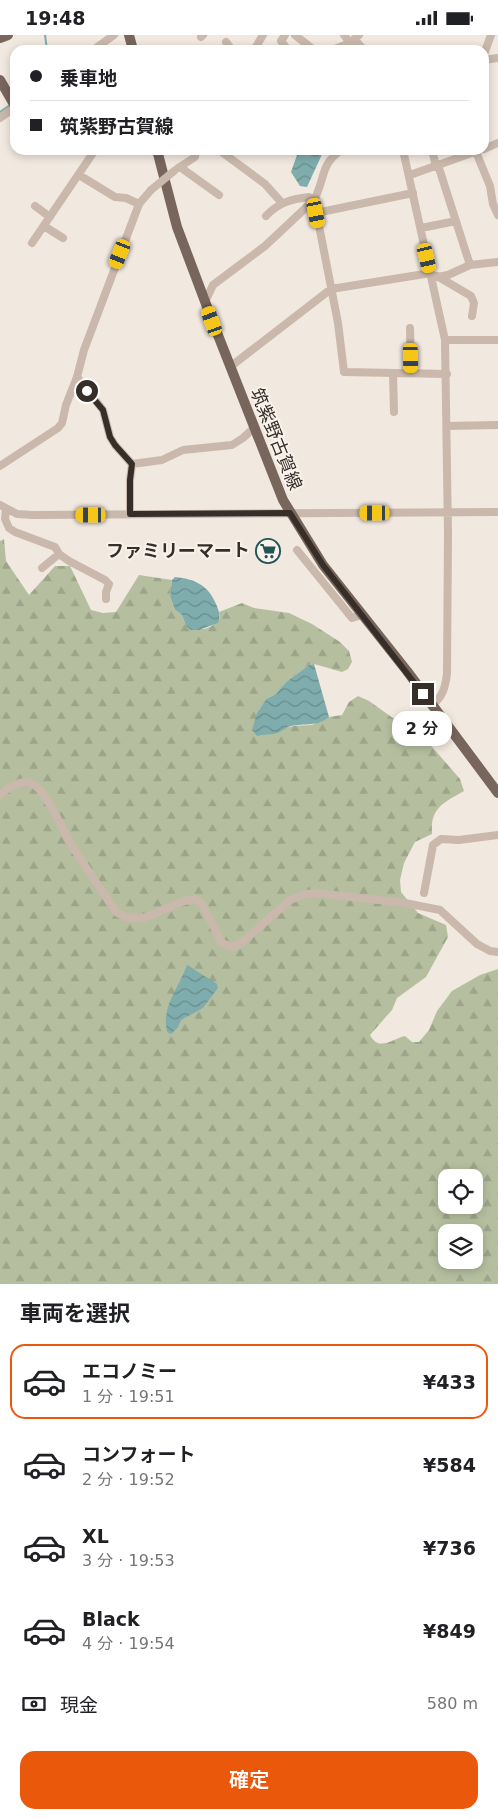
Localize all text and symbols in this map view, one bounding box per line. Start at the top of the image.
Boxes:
text: 19:48 [25,7,85,29]
text: 乗車地 [60,67,117,89]
text: 筑紫野古賀線 [60,115,174,137]
car [305,197,326,229]
car [107,237,132,271]
car [416,242,437,274]
car [199,304,224,338]
car [403,343,418,373]
route start [76,380,98,402]
street label: 筑紫野古賀線 [246,385,306,493]
car [360,506,390,521]
car [76,508,106,523]
supermarket icon: ファミリーマート [255,538,281,564]
place label: ファミリーマート [106,540,250,561]
route end [412,683,434,705]
callout: 2 分 [393,711,453,747]
text: 2 分 [406,719,438,738]
map controls [438,1169,483,1269]
button: locate [438,1169,483,1214]
button: layers [438,1224,483,1269]
text: 車両を選択 [20,1301,130,1326]
icon: car [22,1359,67,1404]
text: エコノミー [82,1360,177,1382]
text: ¥433 [423,1371,476,1393]
text: 1 分 · 19:51 [82,1387,175,1406]
icon: car [22,1442,67,1487]
text: コンフォート [82,1443,195,1465]
text: ¥584 [423,1454,476,1476]
text: 2 分 · 19:52 [82,1470,175,1489]
icon: car [22,1525,67,1570]
text: XL [82,1525,109,1547]
text: ¥736 [423,1537,476,1559]
text: 3 分 · 19:53 [82,1551,175,1570]
icon: car [22,1608,67,1653]
text: Black [82,1608,140,1630]
text: ¥849 [423,1620,476,1642]
text: 4 分 · 19:54 [82,1634,175,1653]
icon: cash [20,1690,48,1718]
text: 現金 [60,1694,98,1716]
text: 580 m [427,1694,478,1713]
button: 確定 [20,1751,478,1809]

